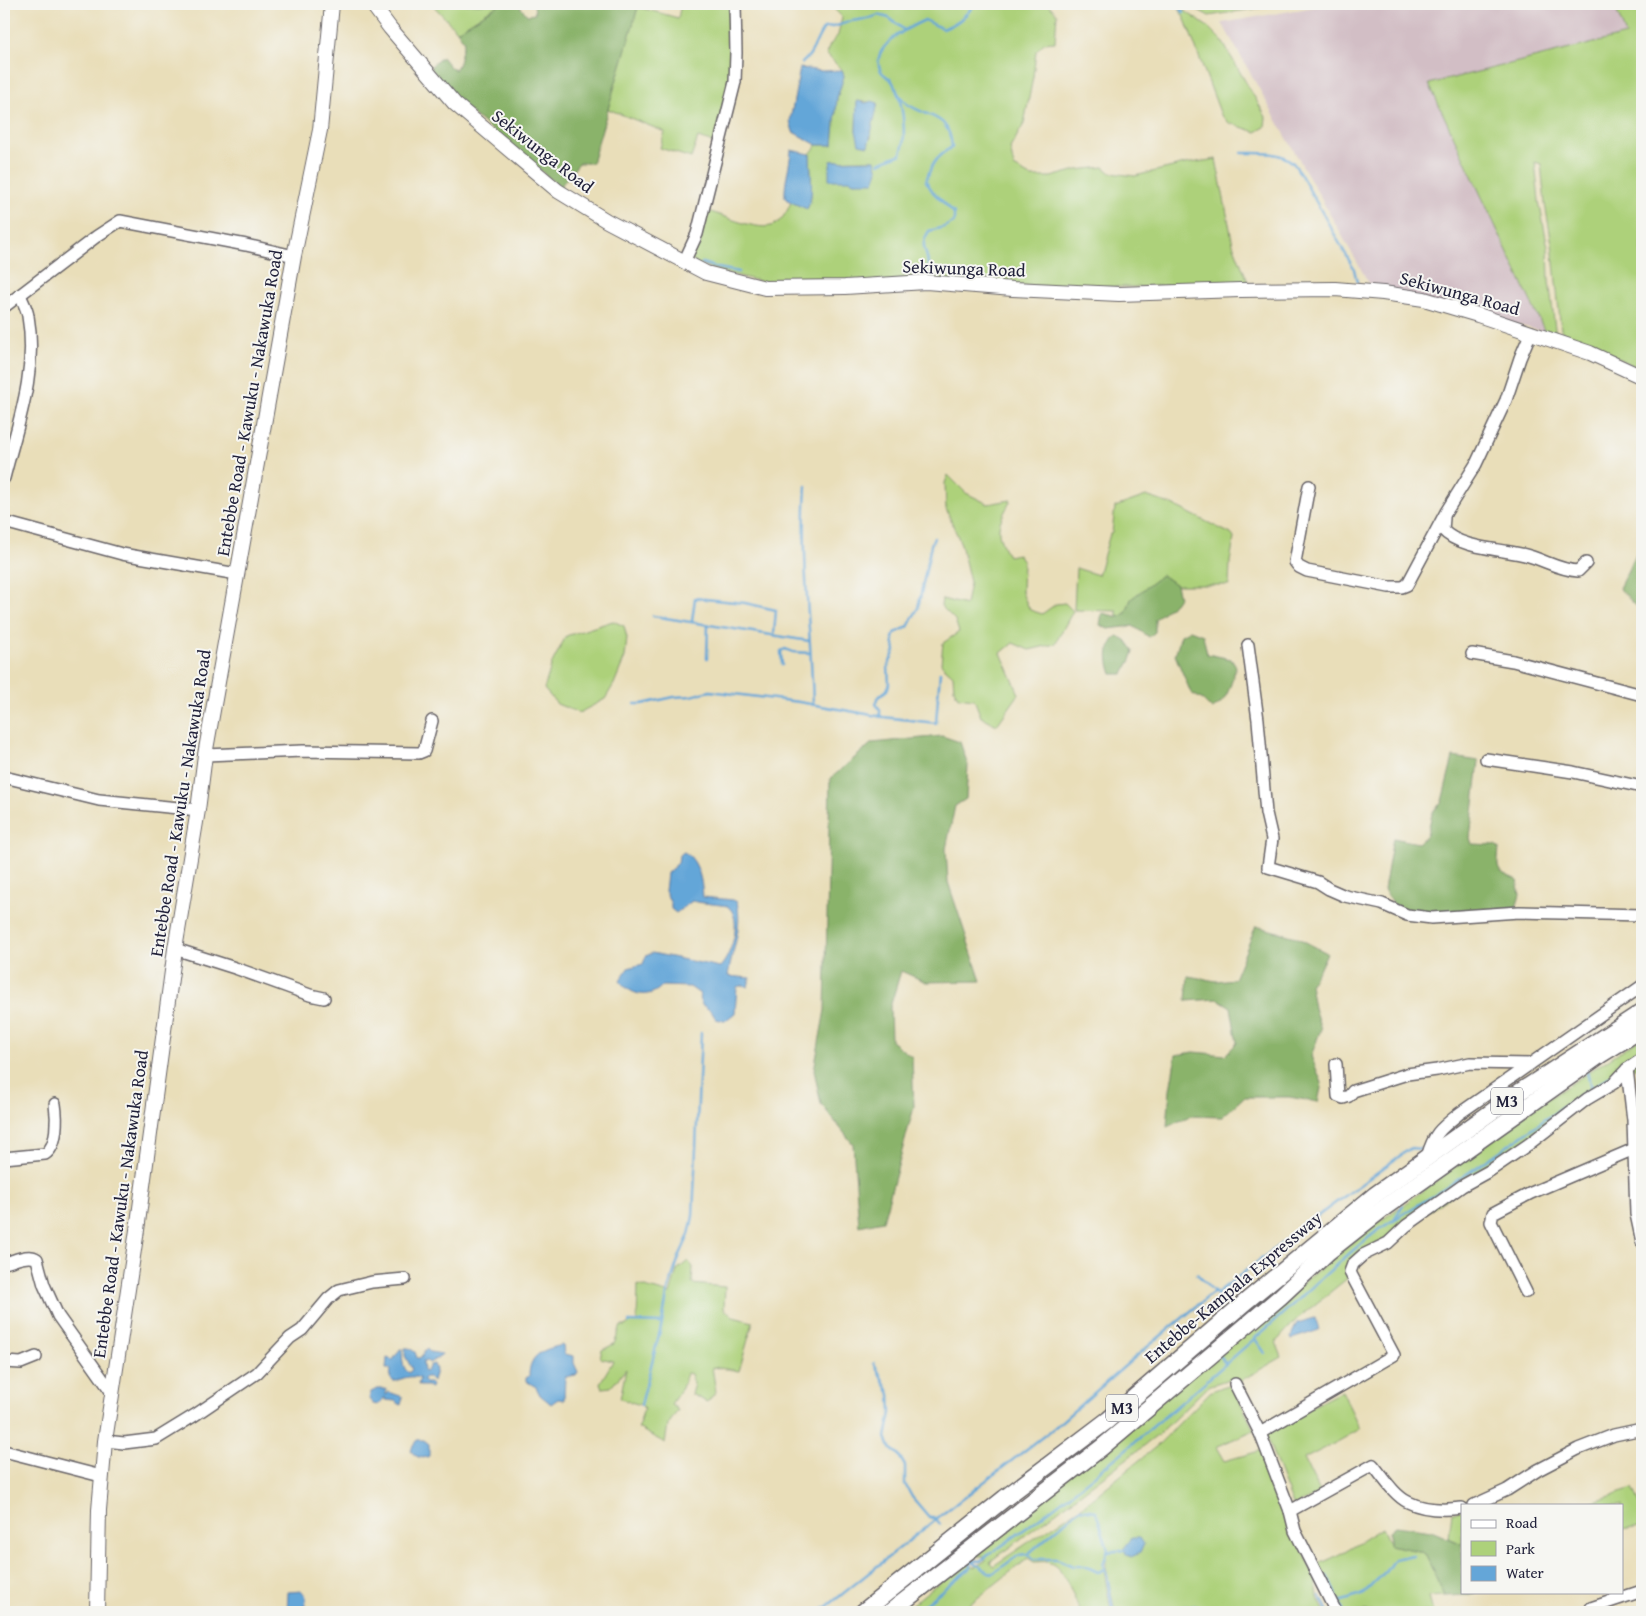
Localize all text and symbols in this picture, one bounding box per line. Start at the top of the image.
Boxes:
street label: Sekiwunga Road [486,102,600,200]
street label: Entebbe Road - Kawuku - Nakawuka Road [209,247,289,558]
street label: Sekiwunga Road [902,252,1026,284]
street label: Sekiwunga Road [1397,264,1523,322]
street label: Entebbe Road - Kawuku - Nakawuka Road [142,647,218,959]
street label: Entebbe Road - Kawuku - Nakawuka Road [85,1048,155,1360]
road number: M3 [1491,1088,1523,1114]
street label: Entebbe-Kampala Expressway [1138,1204,1328,1370]
road number: M3 [1106,1395,1138,1422]
legend [1461,1504,1624,1594]
text: Road [1506,1512,1537,1533]
text: Park [1506,1538,1535,1559]
text: Water [1506,1562,1544,1583]

